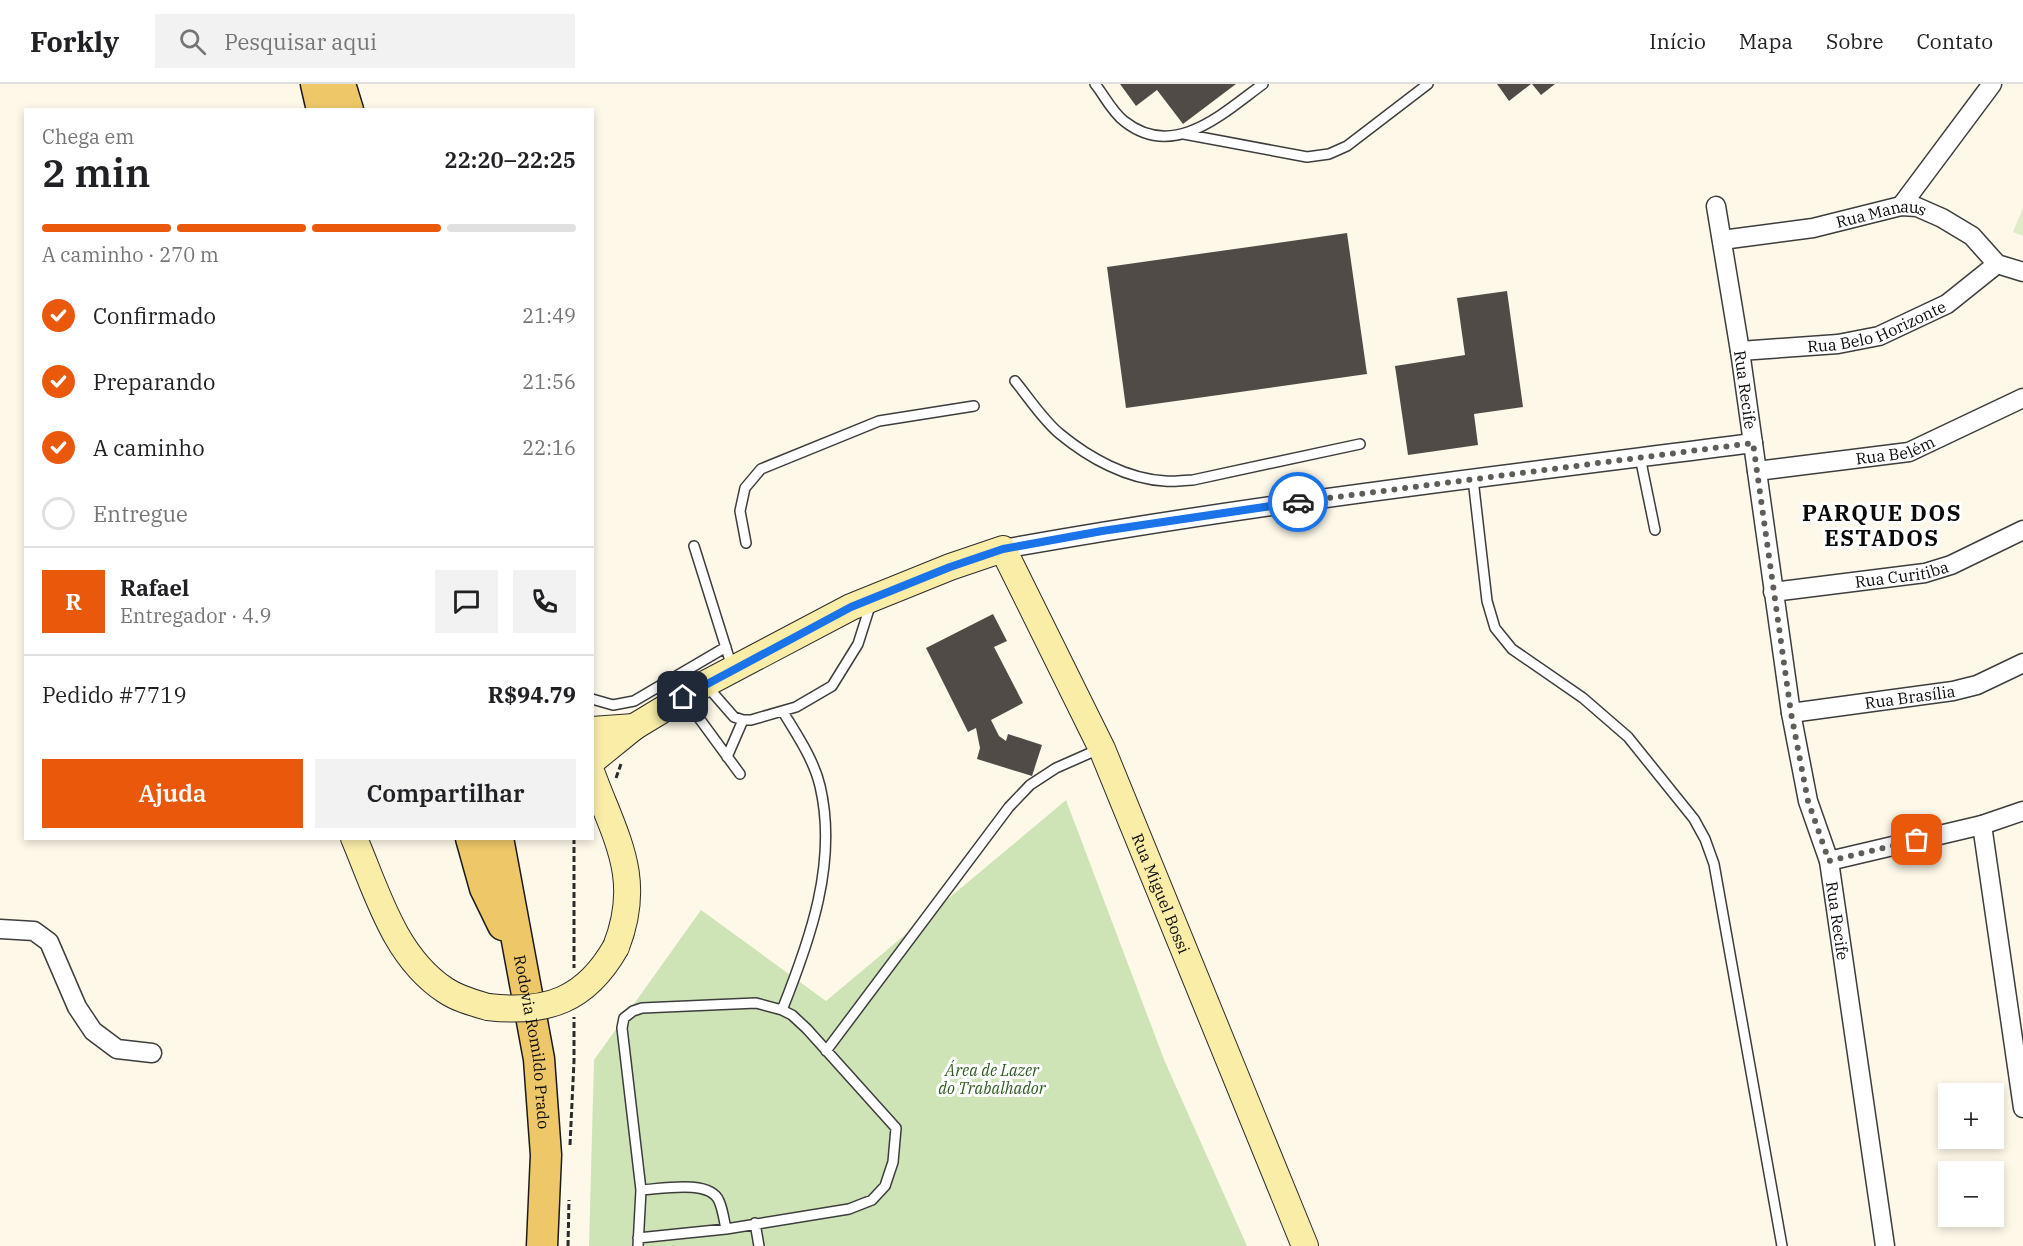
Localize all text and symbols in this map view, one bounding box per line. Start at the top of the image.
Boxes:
search box [155,14,575,68]
text: Forkly [30,23,119,60]
icon: search [176,25,209,58]
text: Pesquisar aqui [224,27,377,56]
text: Início [1649,27,1706,55]
text: Mapa [1739,27,1793,55]
text: Sobre [1826,27,1883,55]
text: Contato [1916,27,1993,55]
text: Chega em [42,123,134,150]
text: 22:20–22:25 [444,145,576,174]
text: 2 min [42,147,150,198]
street label: Rua Manaus [1834,196,1930,232]
text: A caminho · 270 m [42,241,219,268]
street label: Rua Belo Horizonte [1807,296,1949,356]
icon: check [42,299,75,332]
text: Confirmado [93,301,216,330]
text: 21:49 [522,302,576,329]
street label: Rua Recife [1730,349,1761,430]
icon: check [42,365,75,398]
text: Preparando [93,367,215,396]
text: 21:56 [522,368,576,395]
icon: check [42,431,75,464]
street label: Rua Belém [1854,431,1938,469]
text: A caminho [93,433,205,462]
text: 22:16 [522,434,576,461]
courier [1268,472,1328,532]
icon: car [1282,486,1315,519]
district label: PARQUE DOS ESTADOS [1802,498,1962,552]
text: Entregue [93,499,188,528]
street label: Rua Curitiba [1854,556,1951,592]
button: chat [435,570,498,633]
button: phone [513,570,576,633]
text: Rafael [120,573,189,602]
text: R [65,587,82,616]
text: Entregador · 4.9 [120,602,271,629]
pin [657,671,708,722]
text: Pedido #7719 [42,680,187,709]
text: R$94.79 [488,680,576,709]
icon: home [666,680,699,713]
street label: Rua Brasília [1863,681,1957,713]
button: Ajuda [42,759,303,828]
button: Compartilhar [315,759,576,828]
pin [1891,814,1942,865]
icon: bag [1900,823,1933,856]
street label: Rua Miguel Bossi [1127,830,1194,956]
street label: Rua Recife [1822,880,1853,961]
street label: Rodovia Romildo Prado [510,953,554,1130]
park label: Área de Lazer do Trabalhador [938,1059,1047,1098]
map controls [1938,1083,2004,1227]
button: + [1938,1083,2004,1149]
button: − [1938,1161,2004,1227]

